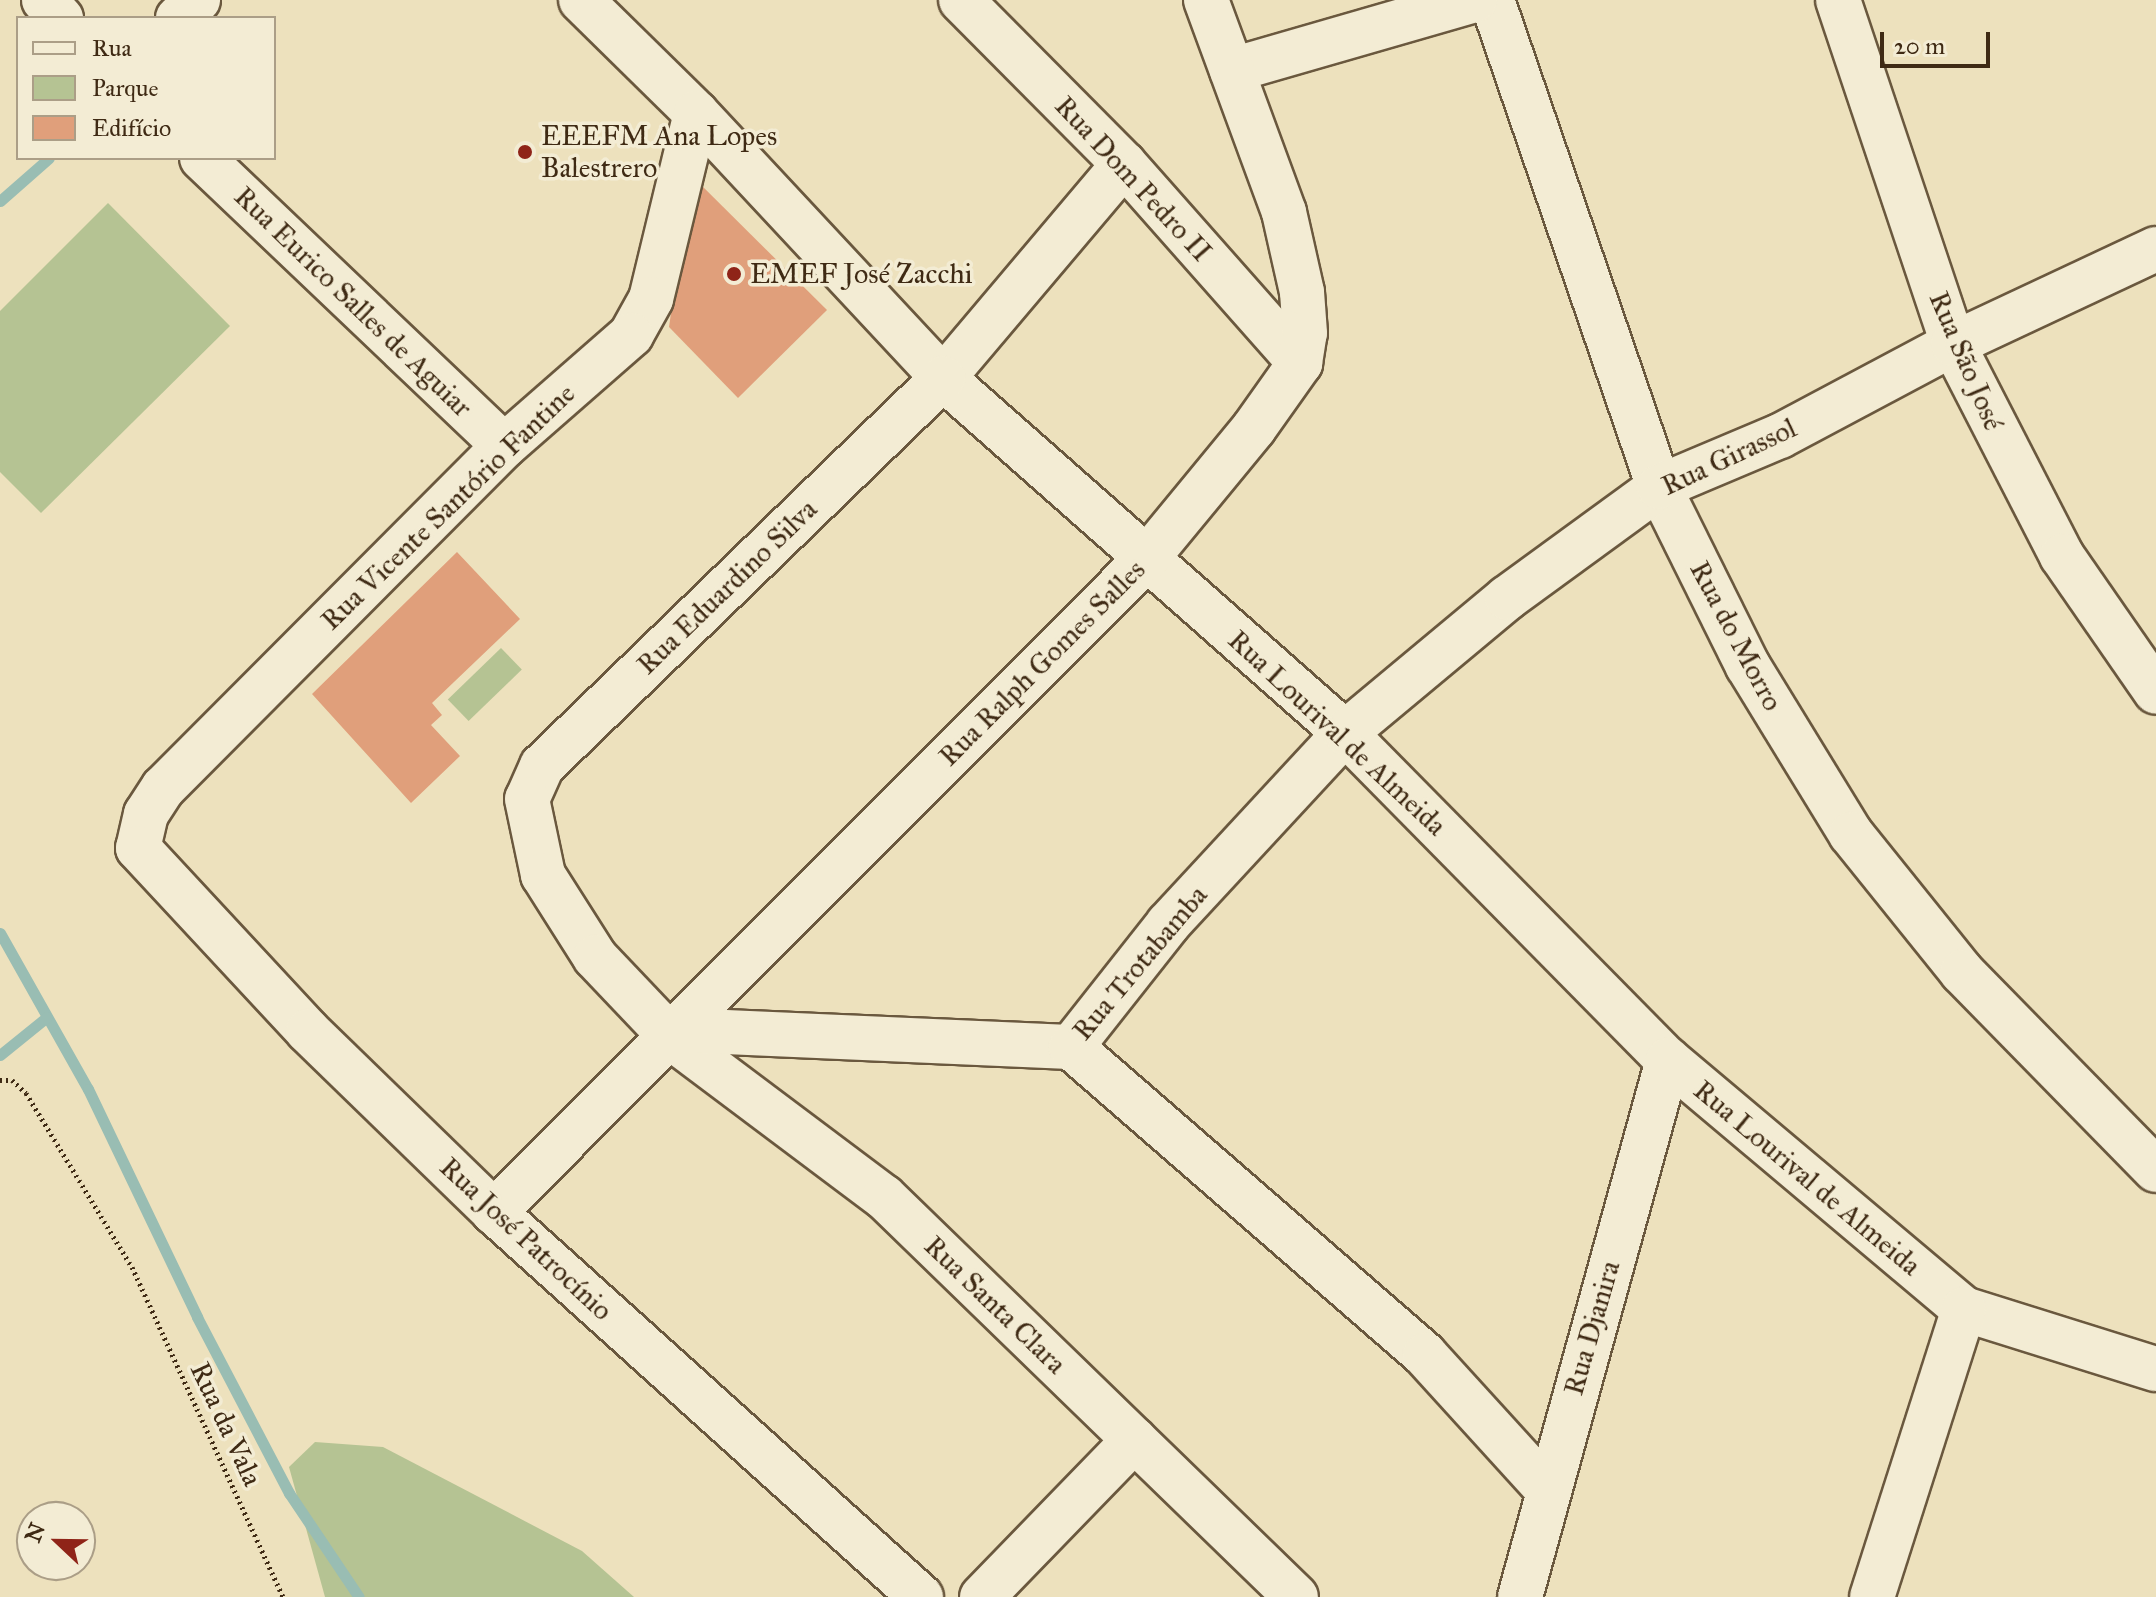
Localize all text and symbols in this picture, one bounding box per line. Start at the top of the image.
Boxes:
legend [16,16,276,160]
scale bar [1884,16,1994,66]
text: 20 m [1894,31,1945,61]
text: Rua [92,33,132,63]
text: Parque [92,73,159,103]
street label: Rua Dom Pedro II [1048,89,1218,269]
text: Edifício [92,113,171,143]
place label: EEEFM Ana Lopes Balestrero [541,119,777,185]
marker: EEEFM Ana Lopes Balestrero [516,143,534,161]
street label: Rua Eurico Salles de Aguiar [227,180,479,424]
place label: EMEF José Zacchi [750,257,972,291]
marker: EMEF José Zacchi [725,265,743,283]
street label: Rua São José [1922,287,2010,435]
street label: Rua Vicente Santório Fantine [314,377,582,637]
street label: Rua Girassol [1656,411,1802,503]
street label: Rua Eduardino Silva [630,493,824,681]
street label: Rua Ralph Gomes Salles [932,553,1152,773]
street label: Rua do Morro [1683,555,1789,717]
street label: Rua Lourival de Almeida [1221,623,1453,843]
street label: Rua Trotabamba [1066,879,1214,1047]
street label: Rua Lourival de Almeida [1687,1073,1927,1283]
street label: Rua José Patrocínio [433,1150,619,1328]
street label: Rua Santa Clara [917,1229,1073,1381]
street label: Rua Djanira [1557,1257,1627,1399]
street label: Rua da Vala [183,1357,269,1491]
north arrow [16,1501,96,1581]
text: N [19,1519,51,1546]

